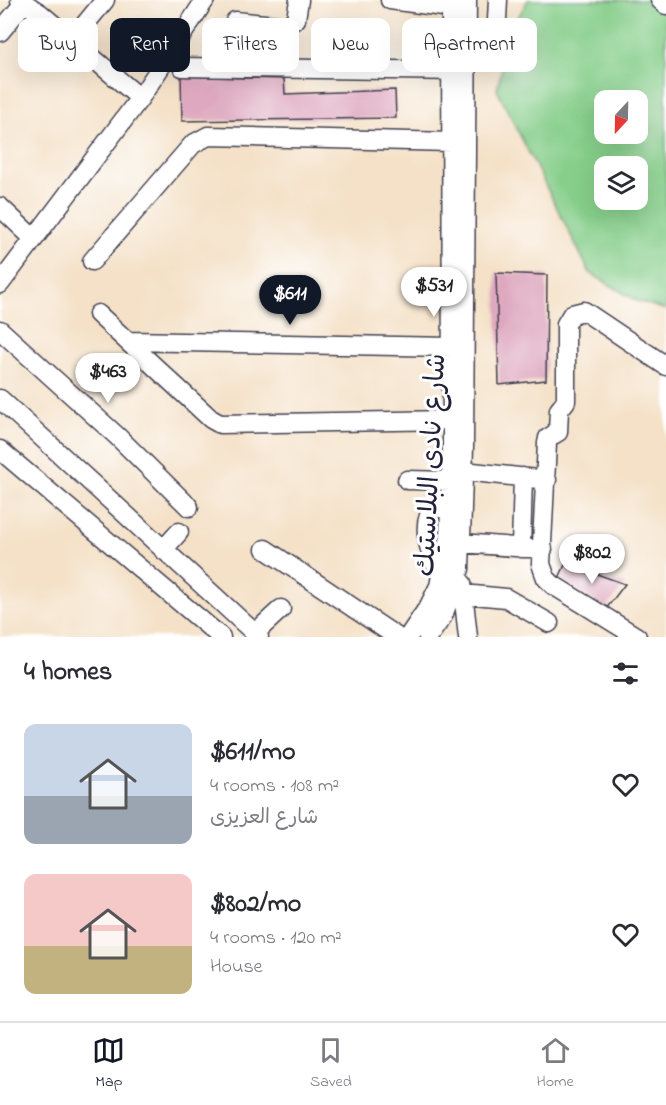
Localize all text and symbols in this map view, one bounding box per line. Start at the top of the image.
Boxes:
chip: Buy [18,18,98,72]
chip: Rent [110,18,190,72]
chip: Filters [202,18,299,72]
chip: New [311,18,390,72]
chip: Apartment [402,18,537,72]
north arrow [594,90,648,144]
map controls [594,90,648,210]
button: layers [594,156,648,210]
pin: $531 [398,267,470,318]
text: $531 [415,272,453,301]
pin: $611 [254,275,326,326]
text: $611 [273,280,307,309]
street label: شارع نادى البلاستيك [407,352,457,578]
pin: $463 [72,353,144,404]
text: $463 [89,358,127,387]
pin: $802 [556,534,628,585]
text: $802 [573,539,611,568]
text: 4 homes [24,654,112,692]
icon: filters [609,657,642,690]
text: $611/mo [210,734,295,772]
icon: home [72,748,144,820]
icon: heart [609,768,642,801]
text: 4 rooms · 108 m² [210,772,339,801]
text: شارع العزيزى [210,804,318,833]
text: $802/mo [210,886,301,924]
icon: home [72,898,144,970]
icon: heart [609,918,642,951]
text: 4 rooms · 120 m² [210,924,342,953]
text: House [210,953,263,982]
tab: Map [92,1034,125,1094]
tab: Saved [310,1034,352,1094]
tab: Home [536,1034,574,1094]

